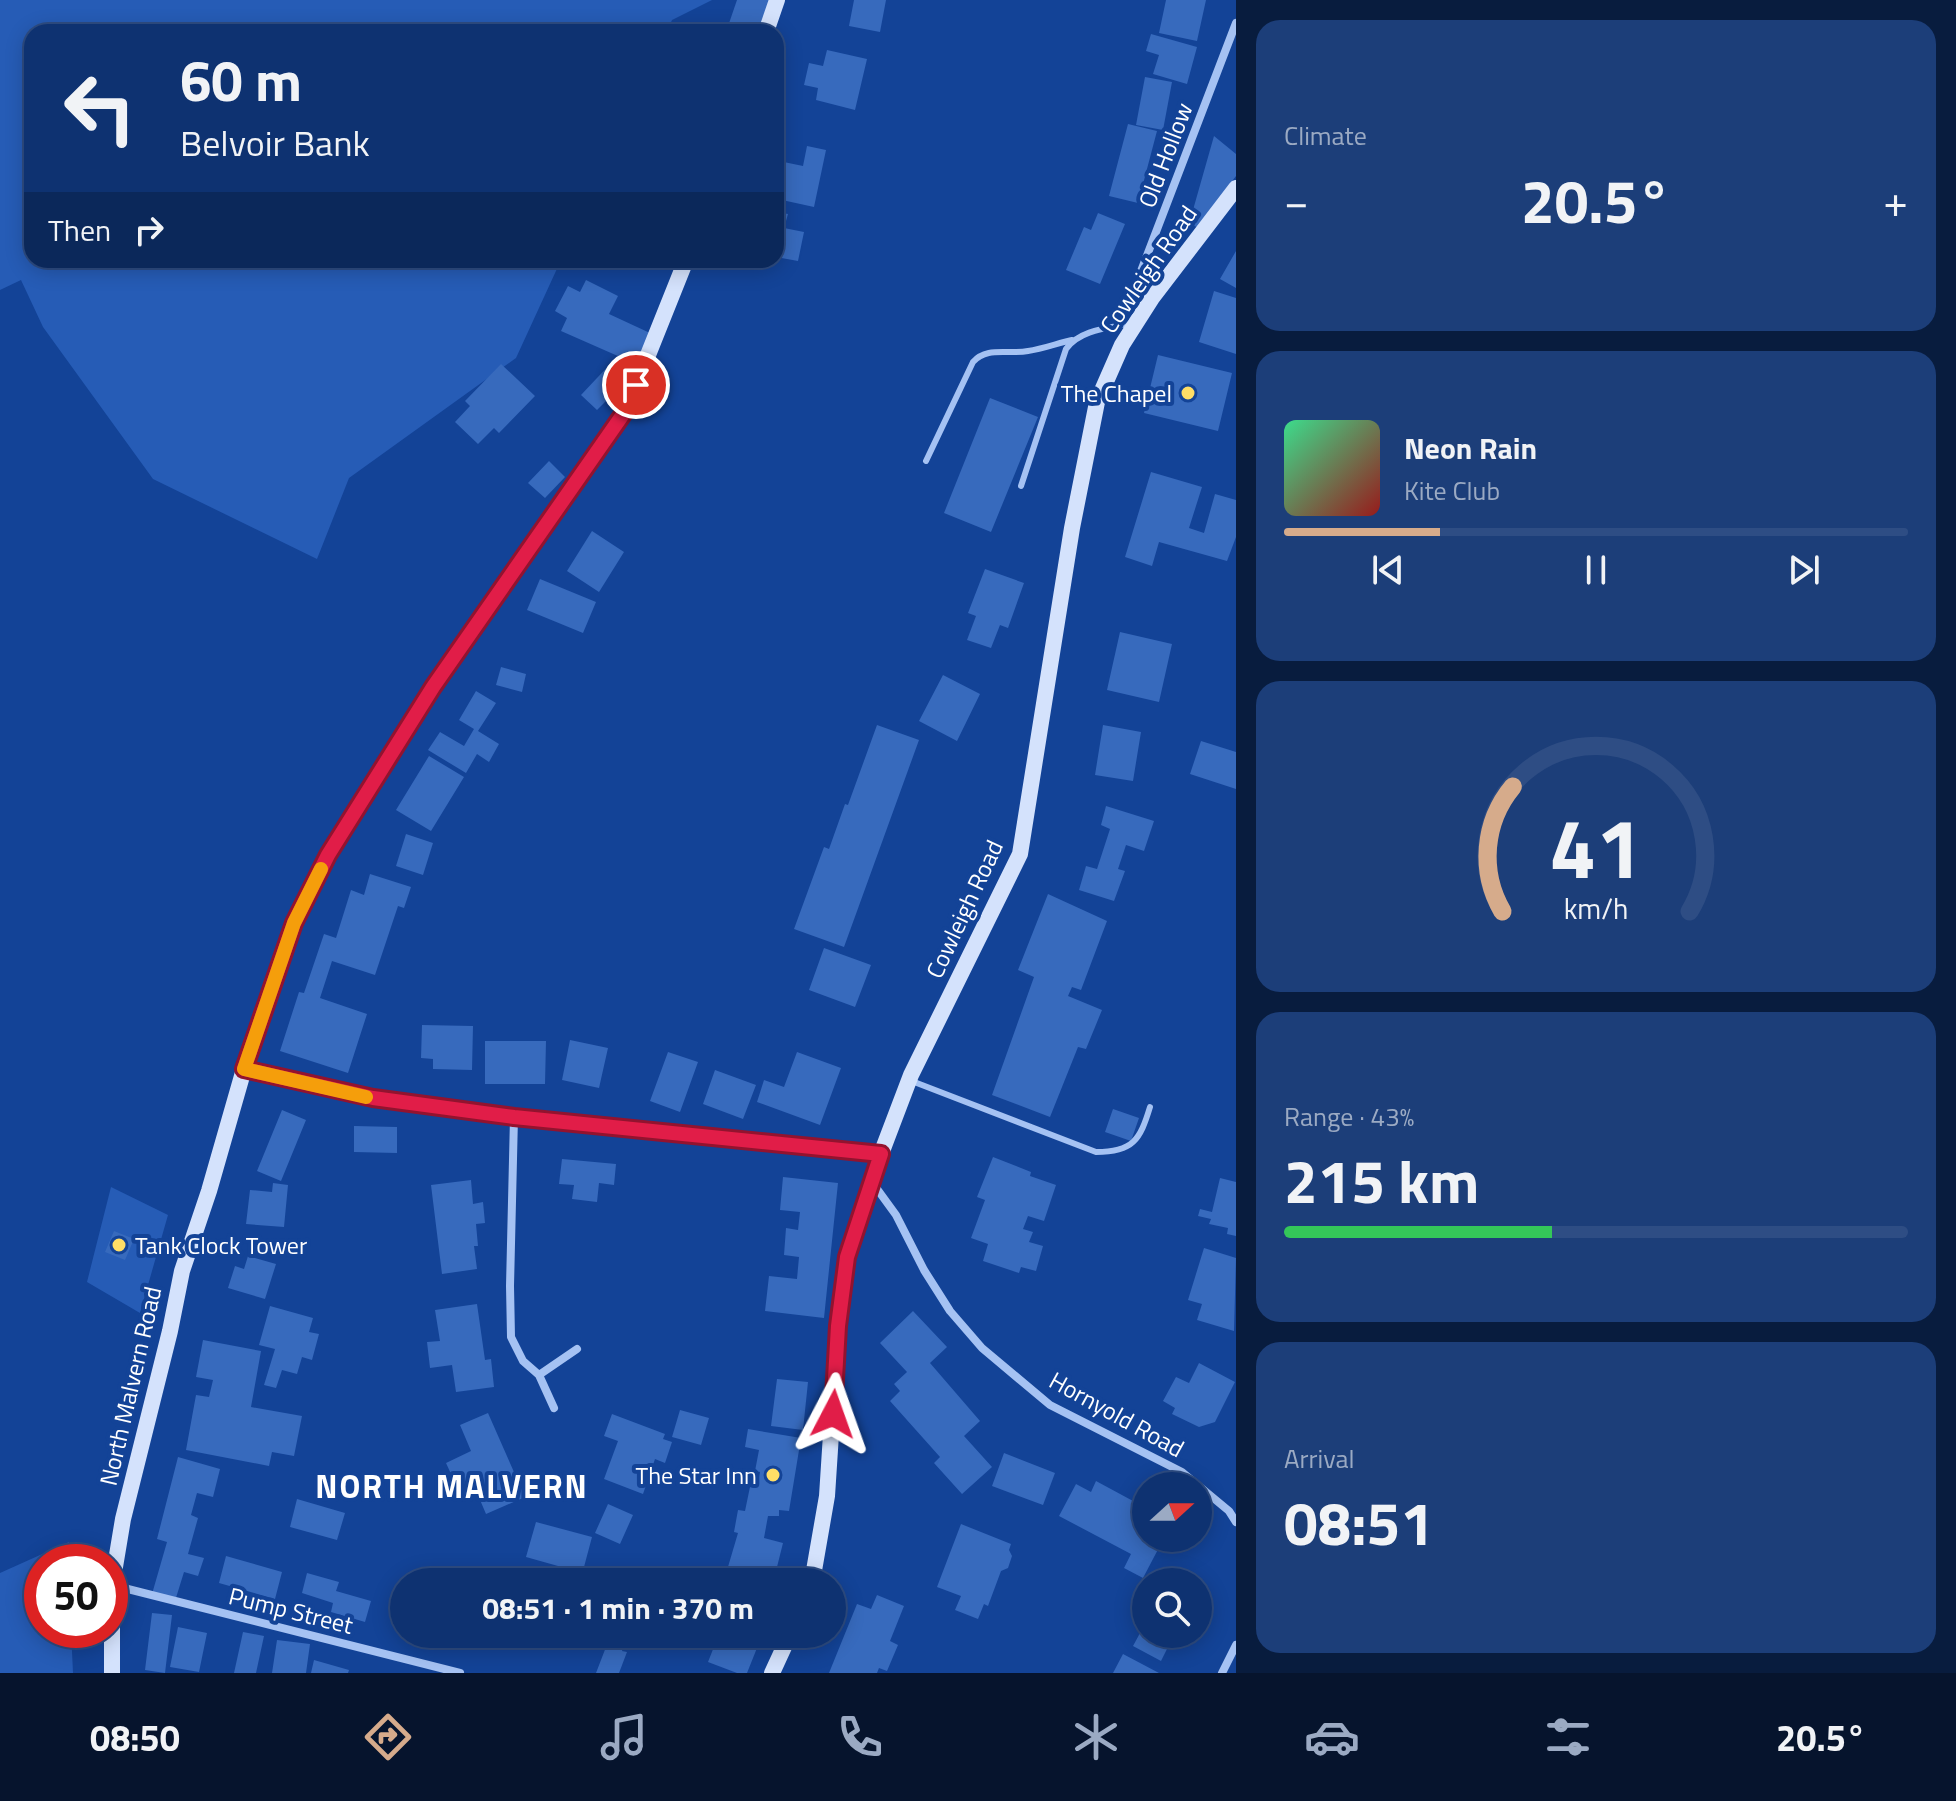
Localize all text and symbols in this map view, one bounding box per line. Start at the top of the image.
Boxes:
text: 60 m [180,38,302,123]
icon: left [48,56,152,160]
street label: Old Hollow [1128,97,1202,213]
text: Belvoir Bank [180,115,370,170]
text: Climate [1284,116,1367,155]
text: 20.5° [1521,155,1671,246]
text: − [1284,167,1309,234]
text: + [1883,167,1908,234]
street label: Cowleigh Road [1091,198,1205,340]
text: Then [48,207,111,253]
icon: right [127,208,171,252]
pin [602,351,670,419]
icon: arrive [614,363,658,407]
place label: The Chapel [1061,375,1172,411]
marker: The Chapel [1179,384,1197,402]
text: Neon Rain [1404,425,1537,471]
text: Kite Club [1404,471,1500,510]
icon: previous [1366,548,1410,592]
icon: pause [1574,548,1618,592]
icon: next [1782,548,1826,592]
text: 41 [1549,784,1643,910]
street label: Cowleigh Road [916,834,1012,984]
text: km/h [1564,888,1628,931]
text: Range · 43% [1284,1097,1414,1136]
text: 215 km [1284,1135,1479,1226]
place label: Tank Clock Tower [135,1227,307,1263]
marker: Tank Clock Tower [110,1236,128,1254]
street label: North Malvern Road [90,1283,170,1489]
street label: Hornyold Road [1043,1362,1191,1466]
position arrow [791,1372,875,1456]
text: Arrival [1284,1439,1355,1478]
place label: The Star Inn [636,1457,757,1493]
district label: NORTH MALVERN [315,1462,589,1510]
marker: The Star Inn [764,1466,782,1484]
north arrow [1132,1472,1212,1552]
map controls [1132,1472,1212,1648]
text: 08:51 [1284,1477,1434,1568]
speed limit sign: 50 [24,1544,128,1648]
button: search [1132,1568,1212,1648]
street label: Pump Street [225,1577,357,1643]
text: 08:51 · 1 min · 370 m [482,1585,754,1631]
icon: directions [360,1709,416,1765]
icon: music [596,1709,652,1765]
icon: phone [832,1709,888,1765]
icon: climate [1068,1709,1124,1765]
icon: car [1304,1709,1360,1765]
icon: filters [1540,1709,1596,1765]
text: 08:50 [90,1710,180,1765]
text: 20.5° [1776,1710,1866,1765]

